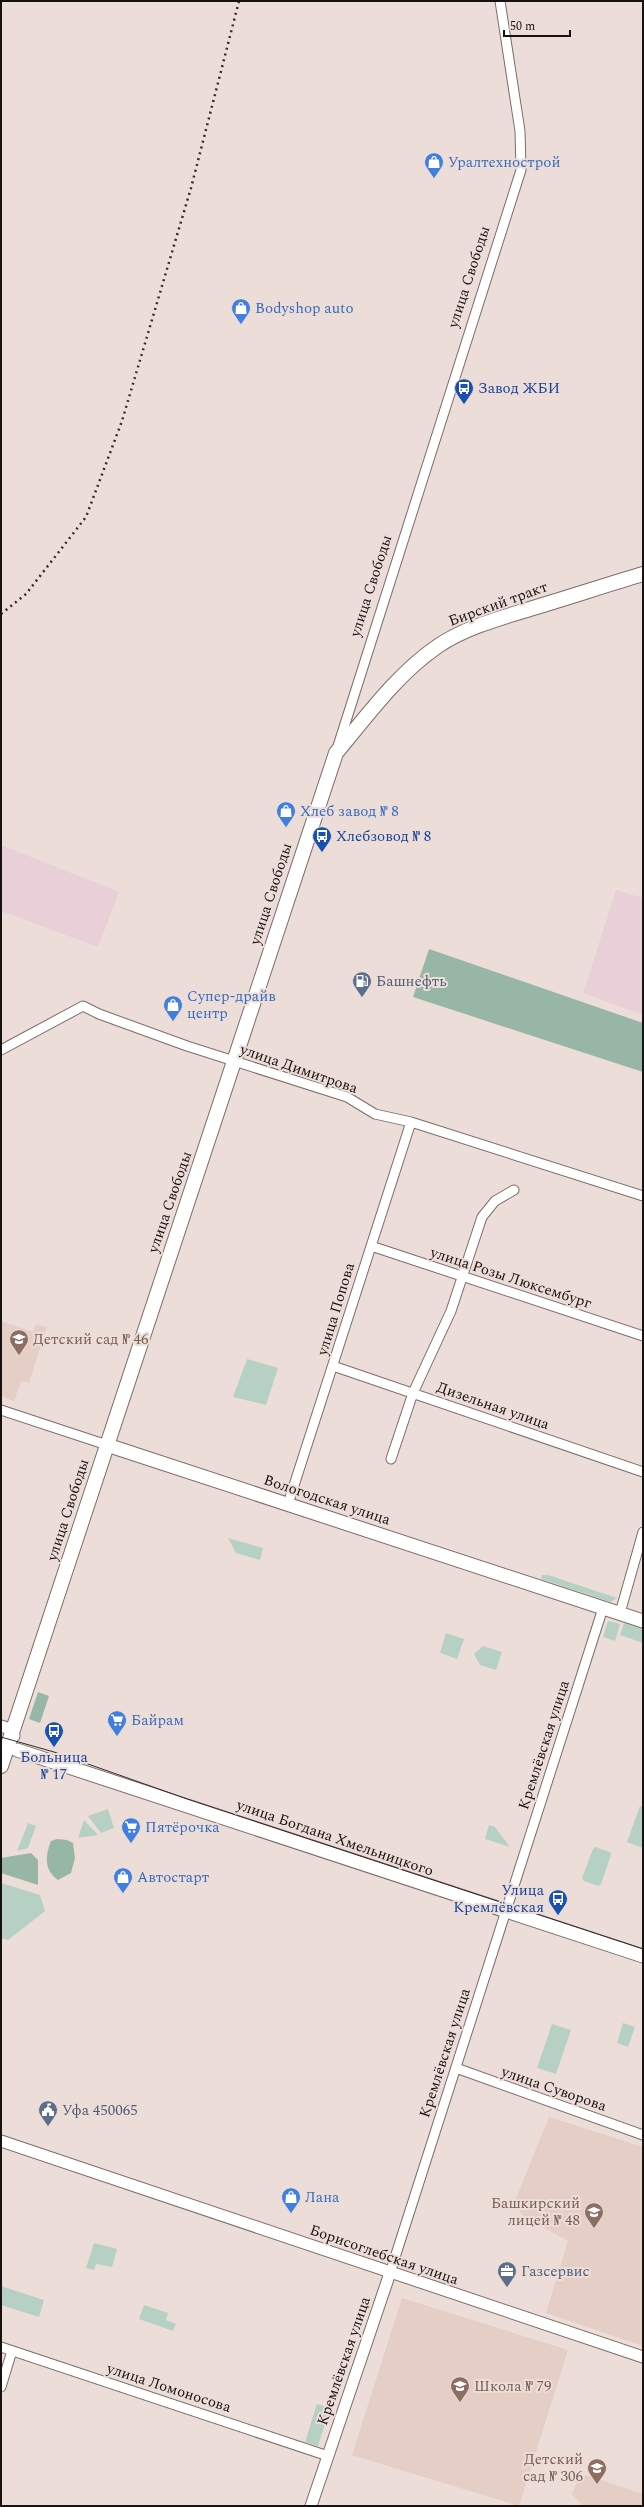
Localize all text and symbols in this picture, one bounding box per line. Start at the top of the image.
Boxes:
scale bar [504,12,570,38]
text: 50 m [510,17,535,36]
shop icon: Уралтехнострой [423,151,445,179]
place label: Уралтехнострой [448,151,560,174]
street label: улица Свободы [441,223,496,332]
shop icon: Bodyshop auto [230,297,252,325]
place label: Bodyshop auto [255,297,354,320]
bus stop icon: Завод ЖБИ [453,377,475,405]
place label: Завод ЖБИ [478,377,560,400]
street label: улица Свободы [343,532,398,641]
street label: Бирский тракт [445,575,551,633]
shop icon: Хлеб завод № 8 [275,800,297,828]
place label: Хлеб завод № 8 [300,800,399,823]
bus stop icon: Хлебзовод № 8 [311,825,333,853]
place label: Хлебзовод № 8 [336,825,431,848]
street label: улица Свободы [243,840,298,949]
fuel station icon: Башнефть [351,970,373,998]
place label: Башнефть [376,970,447,993]
place label: Супер-драйв центр [187,985,276,1025]
shop icon: Супер-драйв центр [162,994,184,1022]
street label: улица Димитрова [236,1038,362,1100]
street label: улица Свободы [142,1148,198,1257]
street label: улица Розы Люксембург [426,1241,595,1315]
street label: улица Попова [311,1259,361,1359]
school or university icon: Детский сад № 46 [8,1328,30,1356]
place label: Детский сад № 46 [33,1328,149,1351]
street label: Дизельная улица [434,1376,553,1436]
street label: улица Свободы [40,1456,95,1565]
street label: Вологодская улица [261,1469,394,1532]
street label: Кремлёвская улица [512,1677,576,1813]
supermarket icon: Байрам [106,1709,128,1737]
place label: Байрам [131,1709,184,1732]
bus stop icon: Больница № 17 [43,1720,65,1748]
place label: Больница № 17 [20,1746,89,1786]
street label: улица Богдана Хмельницкого [233,1793,437,1883]
supermarket icon: Пятёрочка [120,1816,142,1844]
place label: Пятёрочка [145,1816,220,1839]
shop icon: Автостарт [112,1866,134,1894]
place label: Автостарт [137,1866,209,1889]
place label: Улица Кремлёвская [453,1879,545,1919]
bus stop icon: Улица Кремлёвская [547,1888,569,1916]
street label: Кремлёвская улица [413,1985,477,2121]
street label: улица Суворова [497,2060,610,2118]
public building icon: Уфа 450065 [37,2099,59,2127]
place label: Уфа 450065 [62,2099,138,2122]
shop icon: Лана [280,2186,302,2214]
place label: Лана [305,2186,340,2209]
place label: Башкирский лицей № 48 [491,2192,580,2232]
school or university icon: Башкирский лицей № 48 [583,2201,605,2229]
street label: Борисоглебская улица [306,2219,462,2291]
office icon: Газсервис [496,2260,518,2288]
place label: Газсервис [521,2260,590,2283]
street label: Кремлёвская улица [311,2293,377,2429]
street label: улица Ломоносова [103,2357,235,2419]
school or university icon: Школа № 79 [449,2375,471,2403]
place label: Школа № 79 [474,2375,551,2398]
place label: Детский сад № 306 [523,2448,583,2488]
school or university icon: Детский сад № 306 [586,2457,608,2485]

